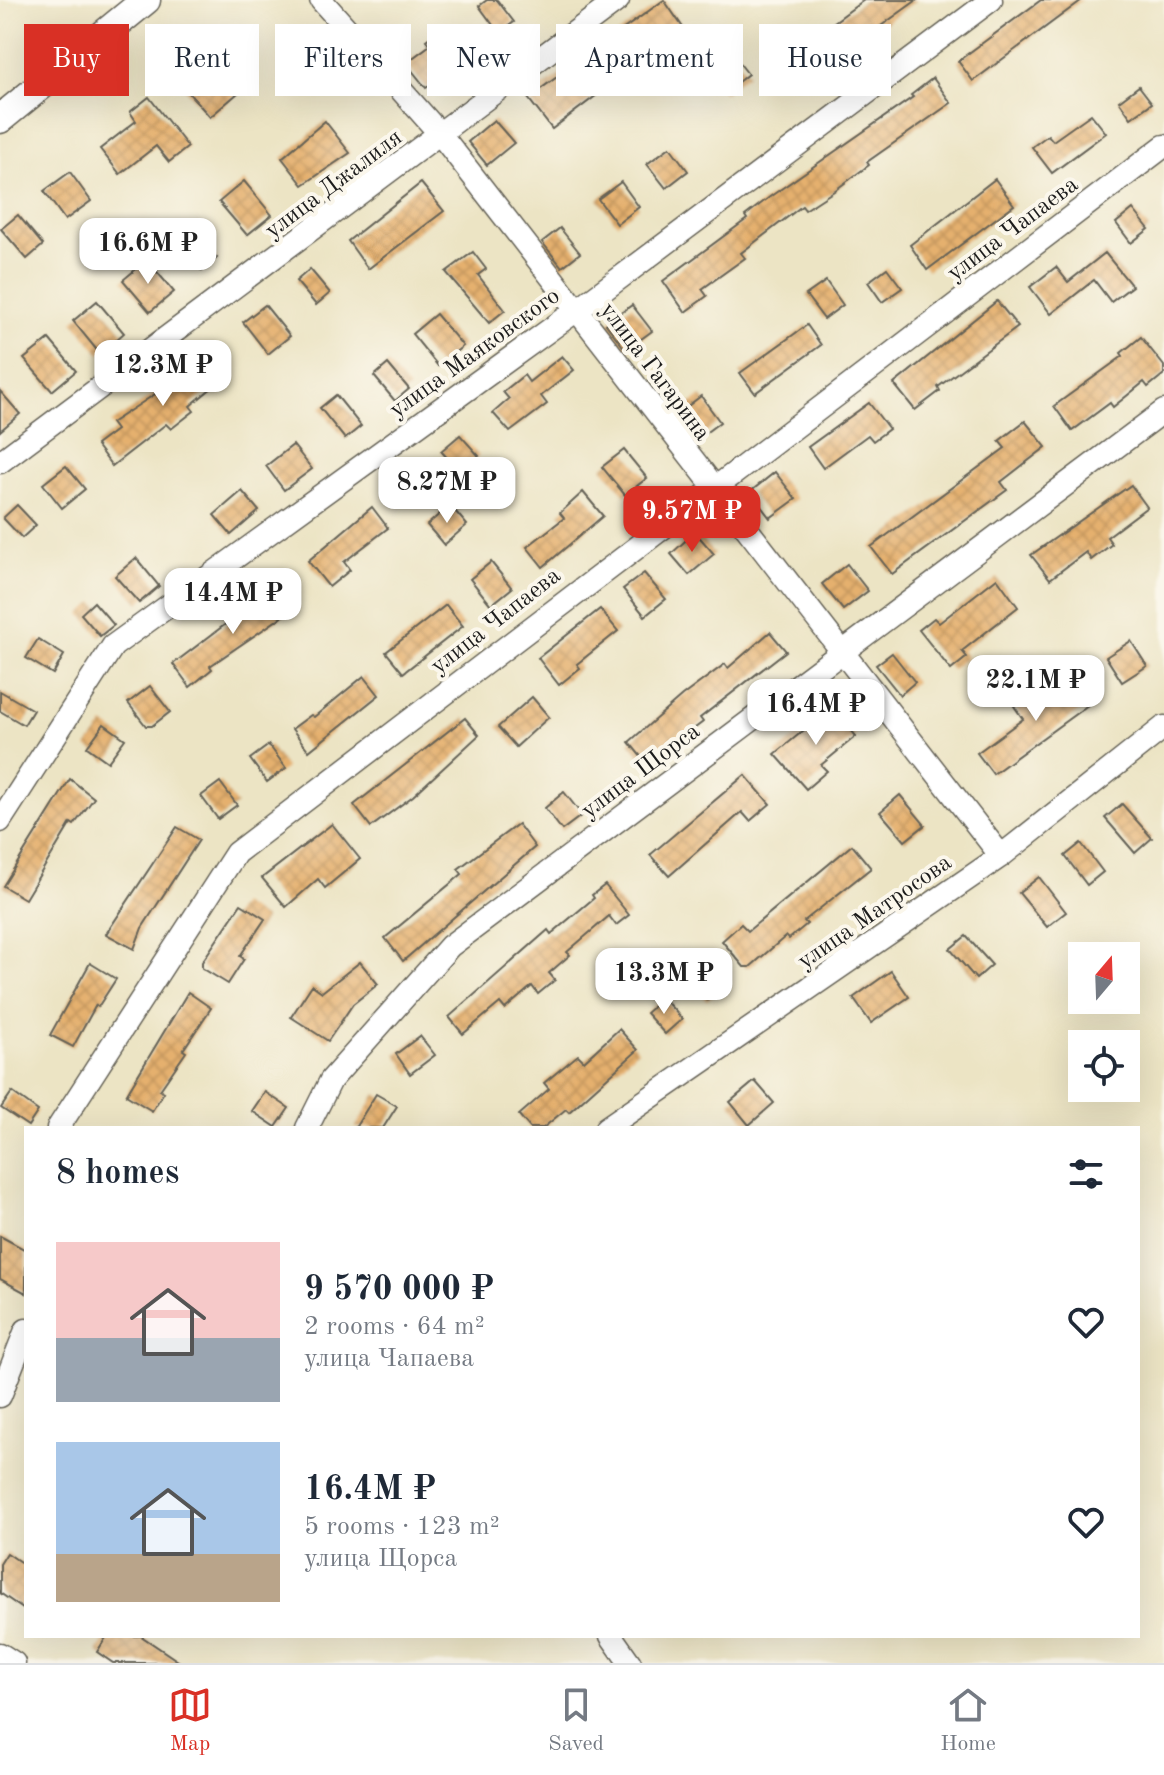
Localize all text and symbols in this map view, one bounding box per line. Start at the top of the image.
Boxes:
chip: Buy [24,24,129,96]
chip: Rent [145,24,259,96]
chip: Filters [275,24,411,96]
chip: New [427,24,540,96]
chip: Apartment [556,24,743,96]
chip: House [759,24,891,96]
street label: улица Джалиля [261,126,407,244]
street label: улица Чапаева [943,173,1083,286]
pin: 16.6M ₽ [74,218,222,286]
text: 16.6M ₽ [97,231,199,257]
street label: улица Маяковского [386,284,565,423]
street label: улица Гагарина [595,299,714,446]
pin: 12.3M ₽ [89,340,237,408]
text: 12.3M ₽ [112,353,214,379]
pin: 8.27M ₽ [373,457,521,525]
text: 8.27M ₽ [396,470,498,496]
pin: 9.57M ₽ [618,486,766,554]
text: 9.57M ₽ [641,499,743,525]
street label: улица Чапаева [427,564,566,679]
pin: 14.4M ₽ [159,568,307,636]
text: 14.4M ₽ [182,581,284,607]
pin: 22.1M ₽ [962,655,1110,723]
text: 22.1M ₽ [985,668,1087,694]
pin: 16.4M ₽ [742,679,890,747]
text: 16.4M ₽ [765,692,867,718]
street label: улица Щорса [577,719,705,824]
street label: улица Матросова [794,851,956,975]
north arrow [1068,942,1140,1014]
map controls [1068,942,1140,1102]
pin: 13.3M ₽ [590,948,738,1016]
text: 13.3M ₽ [613,961,715,987]
button: locate [1068,1030,1140,1102]
icon: filters [1064,1152,1108,1196]
text: 8 homes [56,1157,179,1191]
text: 9 570 000 ₽ [304,1273,494,1307]
icon: home [120,1274,216,1370]
icon: heart [1064,1300,1108,1344]
text: 2 rooms · 64 m² [304,1314,485,1340]
text: улица Чапаева [304,1346,474,1372]
text: 16.4M ₽ [304,1473,436,1507]
icon: home [120,1474,216,1570]
icon: heart [1064,1500,1108,1544]
text: 5 rooms · 123 m² [304,1514,500,1540]
text: улица Щорса [304,1546,457,1572]
tab: Map [168,1683,212,1758]
tab: Saved [548,1683,604,1758]
tab: Home [940,1683,996,1758]

